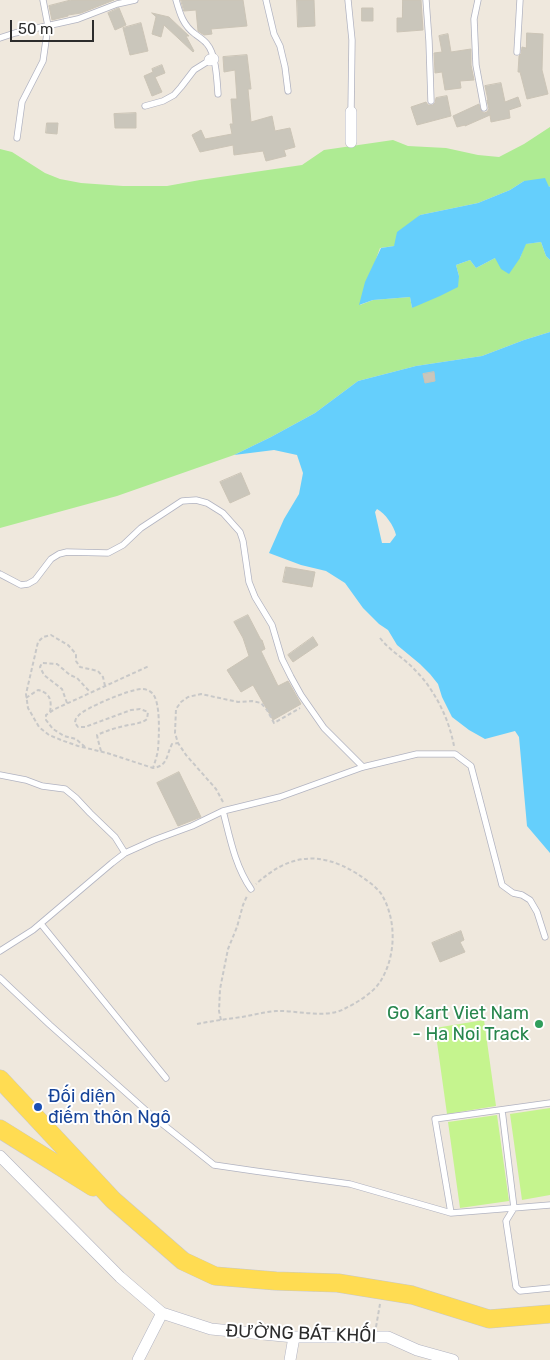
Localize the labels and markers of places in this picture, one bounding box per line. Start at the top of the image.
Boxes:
place label: Go Kart Viet Nam - Ha Noi Track [387,1003,529,1046]
marker: Go Kart Viet Nam - Ha Noi Track [533,1018,545,1030]
place label: Đối diện điếm thôn Ngô [48,1086,171,1128]
marker: Đối diện điếm thôn Ngô [32,1101,44,1113]

